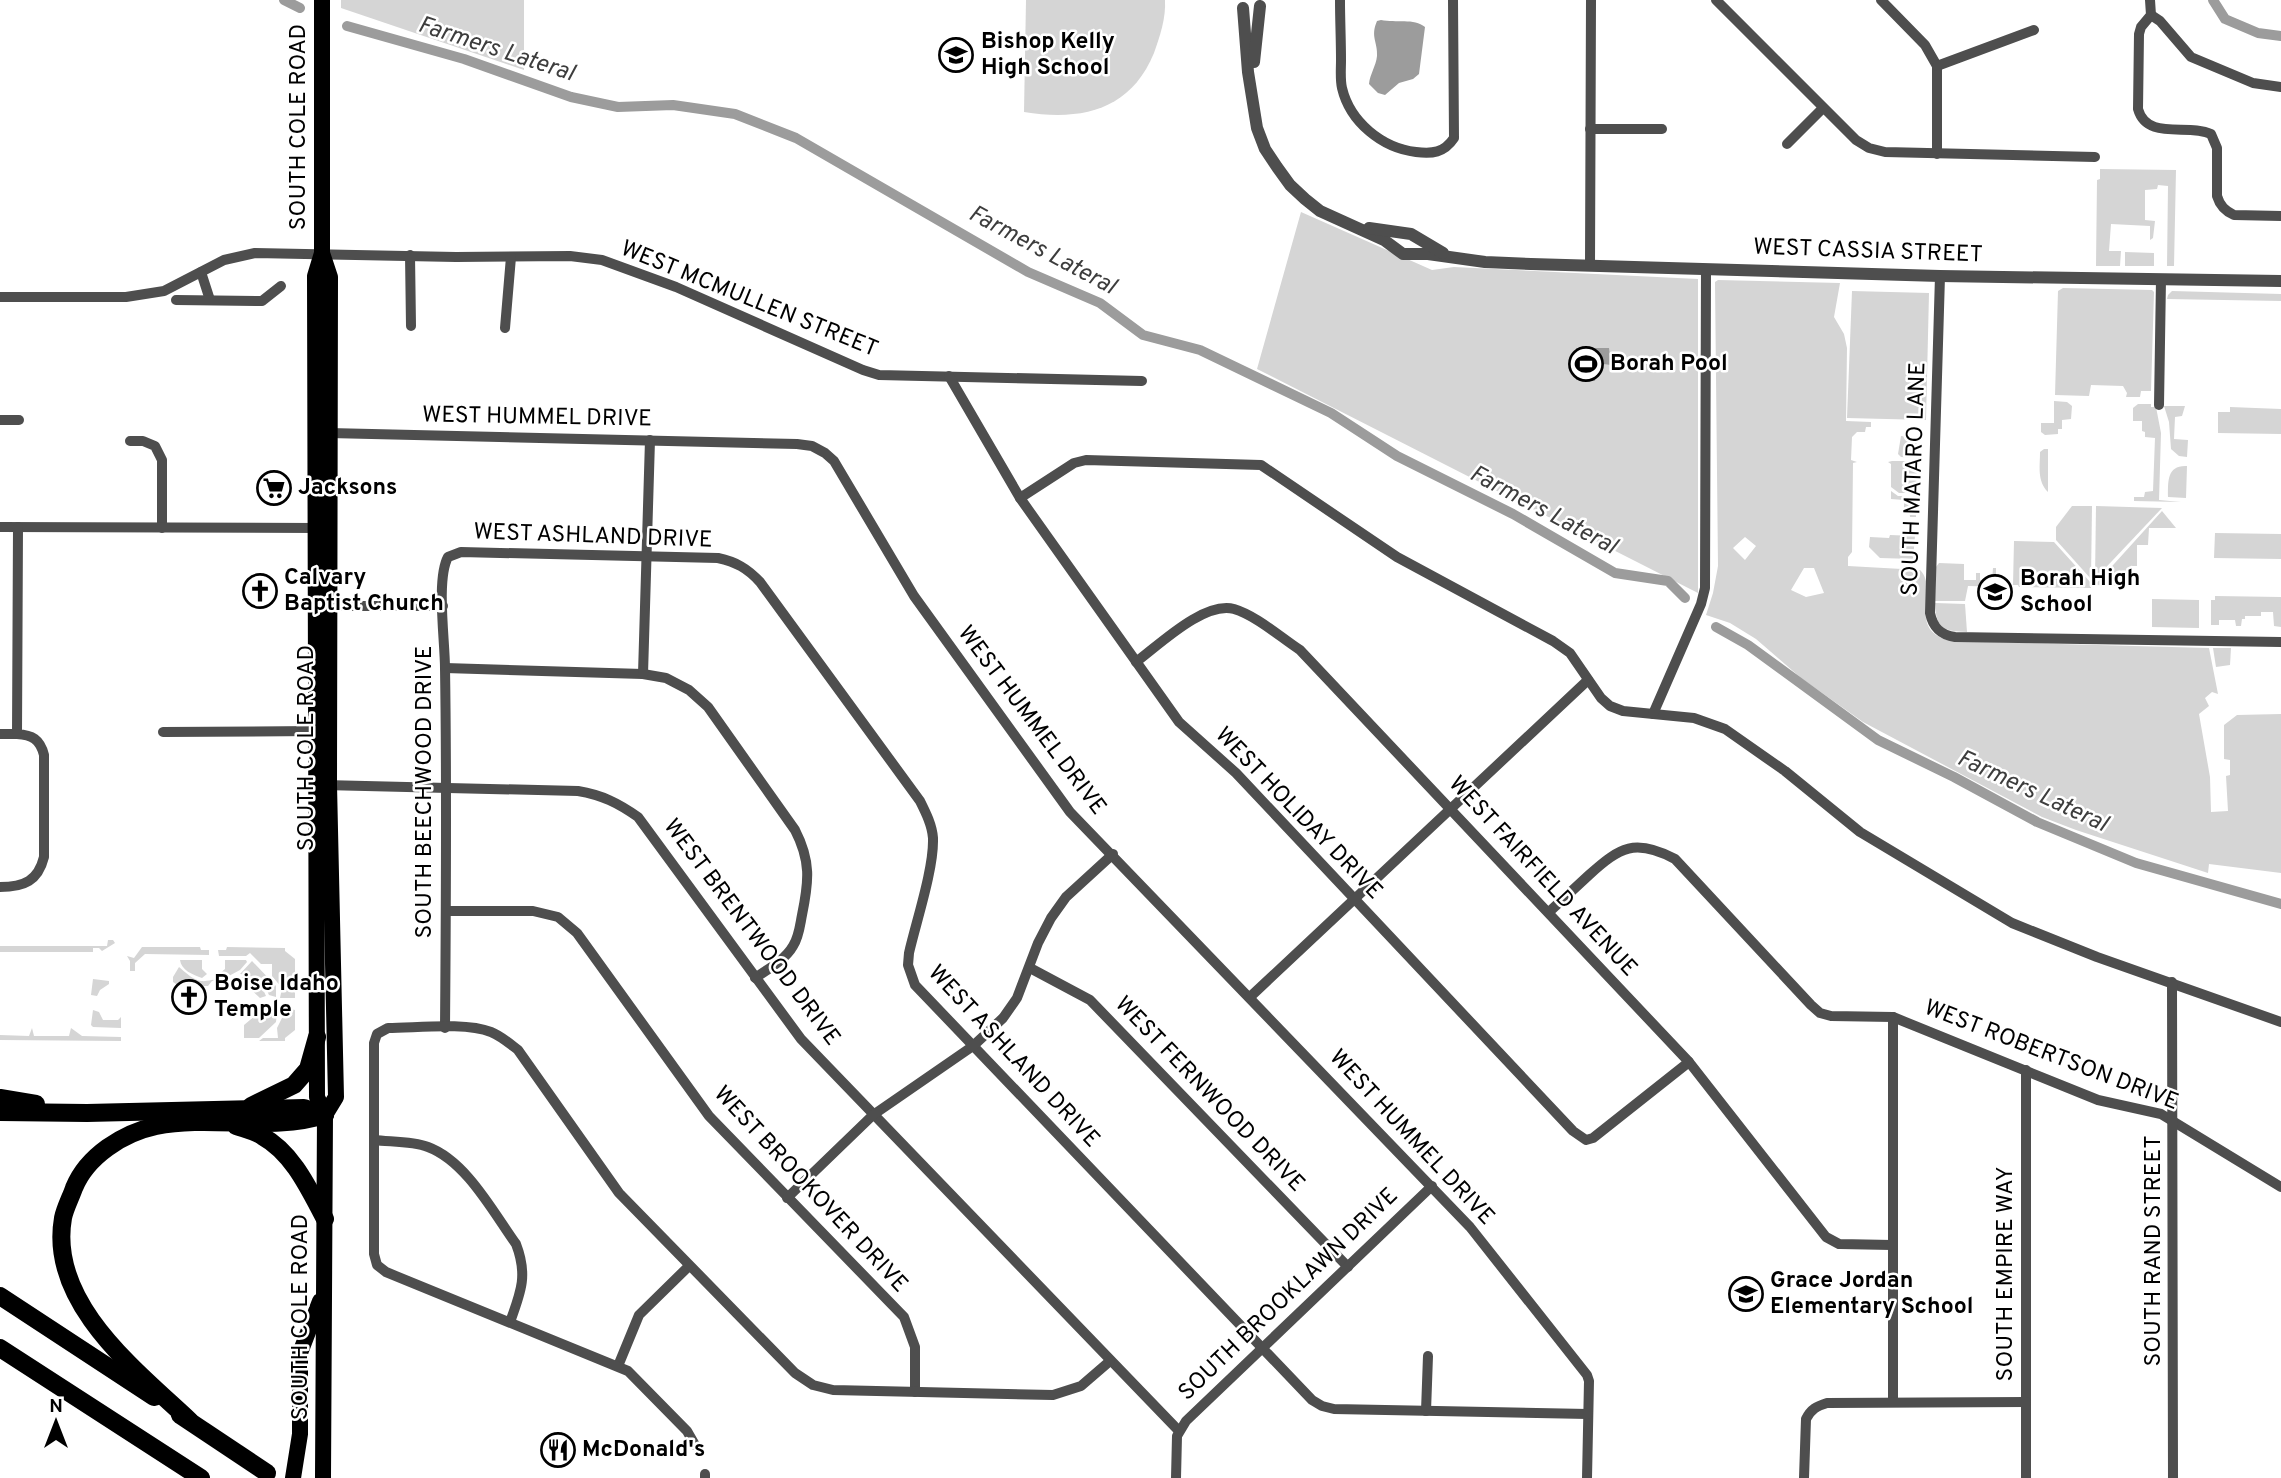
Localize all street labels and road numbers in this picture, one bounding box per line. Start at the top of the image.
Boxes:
street label: SOUTH COLE ROAD [285,24,314,230]
street label: WEST CASSIA STREET [1753,233,1983,271]
street label: WEST MCMULLEN STREET [616,235,882,365]
street label: SOUTH MATARO LANE [1896,362,1934,596]
street label: WEST HUMMEL DRIVE [422,401,652,435]
street label: WEST ASHLAND DRIVE [473,518,713,556]
street label: WEST HUMMEL DRIVE [950,621,1112,821]
street label: SOUTH COLE ROAD [293,645,322,851]
street label: SOUTH BEECHWOOD DRIVE [411,645,440,939]
street label: WEST HOLIDAY DRIVE [1208,722,1388,906]
street label: WEST FAIRFIELD AVENUE [1441,771,1643,983]
street label: WEST BRENTWOOD DRIVE [656,814,846,1052]
street label: WEST ASHLAND DRIVE [921,960,1105,1154]
street label: WEST FERNWOOD DRIVE [1108,991,1310,1199]
street label: WEST ROBERTSON DRIVE [1920,994,2182,1118]
street label: WEST HUMMEL DRIVE [1322,1044,1500,1232]
street label: WEST BROOKOVER DRIVE [707,1081,913,1299]
street label: SOUTH RAND STREET [2140,1135,2169,1367]
street label: SOUTH EMPIRE WAY [1992,1167,2021,1381]
street label: SOUTH BROOKLAWN DRIVE [1173,1182,1405,1408]
street label: SOUTH COLE ROAD [287,1214,316,1420]

